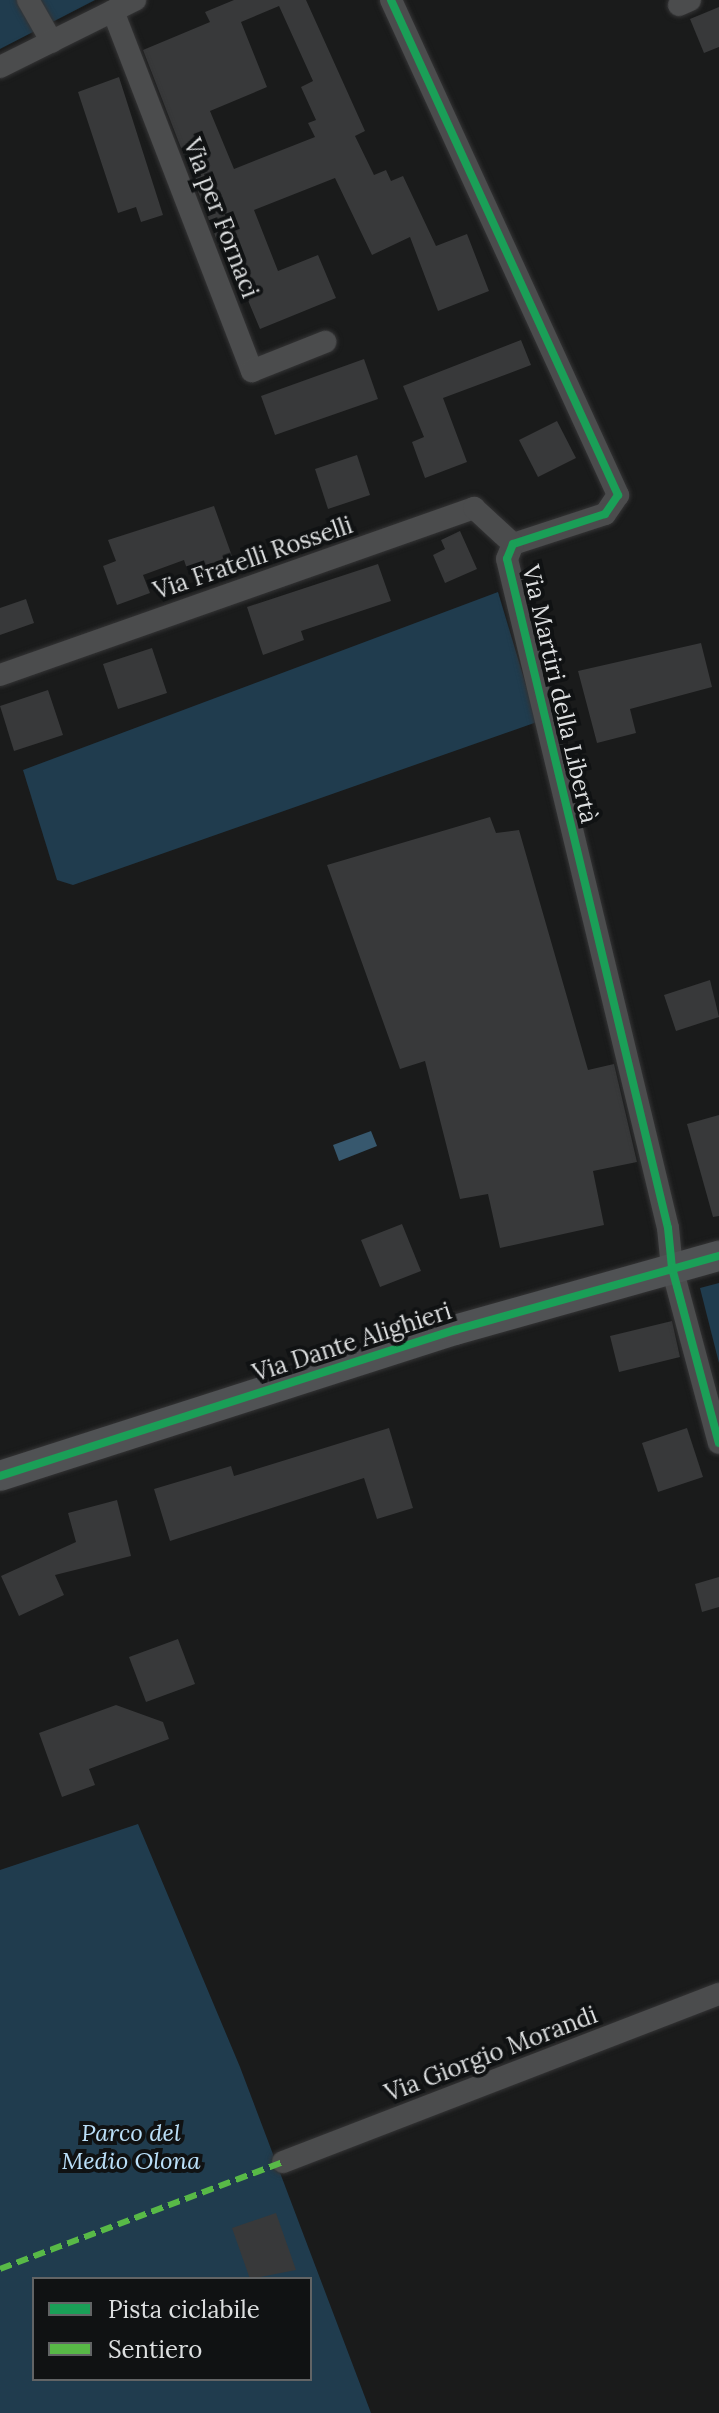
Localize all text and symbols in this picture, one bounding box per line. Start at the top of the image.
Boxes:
street label: Via per Fornaci [177,134,265,302]
street label: Via Fratelli Rosselli [150,510,356,606]
street label: Via Martiri della Libertà [516,562,604,826]
street label: Via Dante Alighieri [249,1296,455,1388]
street label: Via Giorgio Morandi [381,2000,601,2108]
park label: Parco del Medio Olona [61,2119,201,2175]
legend [32,2277,312,2381]
text: Pista ciclabile [108,2294,260,2325]
text: Sentiero [108,2334,202,2365]

